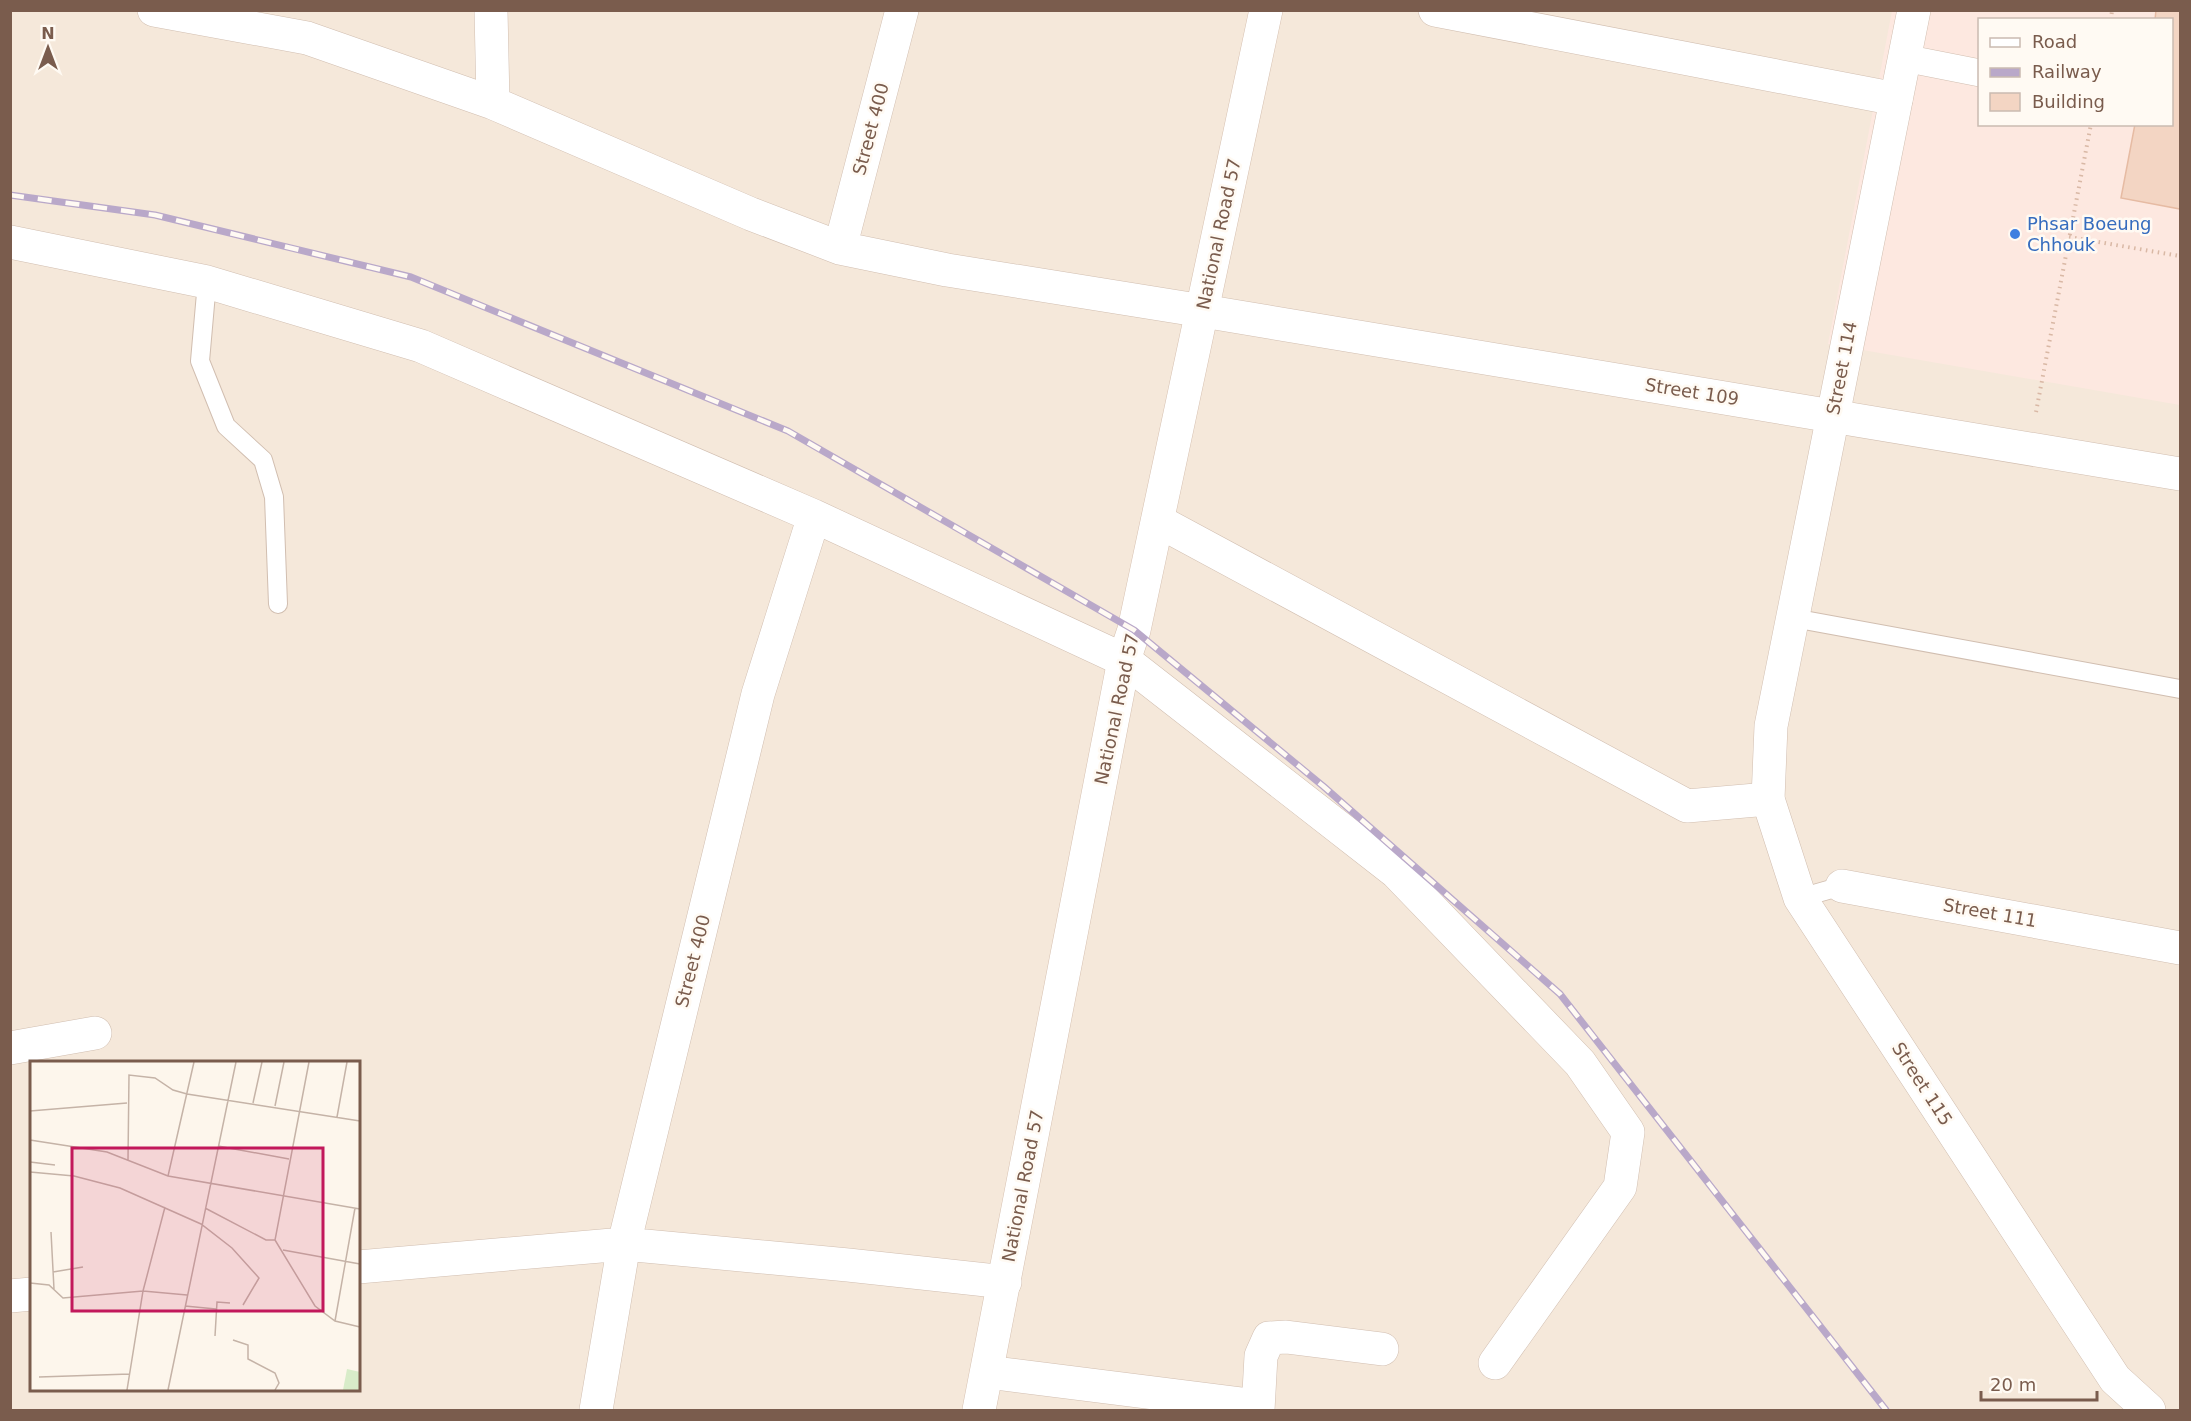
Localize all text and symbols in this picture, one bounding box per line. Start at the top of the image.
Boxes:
north arrow [18,18,78,78]
legend [1978,18,2173,126]
text: N [41,24,55,43]
text: Road [2032,31,2077,52]
text: Railway [2032,61,2102,82]
street label: Street 400 [848,80,893,177]
text: Building [2032,91,2105,112]
street label: National Road 57 [1192,156,1245,312]
place label: Phsar Boeung Chhouk [2027,213,2151,255]
marker: Phsar Boeung Chhouk [2008,227,2022,241]
street label: Street 114 [1822,319,1861,416]
street label: Street 109 [1644,374,1741,409]
street label: National Road 57 [1090,631,1143,787]
street label: Street 111 [1942,894,2039,931]
street label: Street 400 [671,912,714,1009]
street label: Street 115 [1888,1038,1957,1129]
inset map [30,1061,360,1391]
street label: National Road 57 [997,1108,1048,1264]
scale bar [1981,1364,2096,1402]
text: 20 m [1990,1374,2036,1395]

